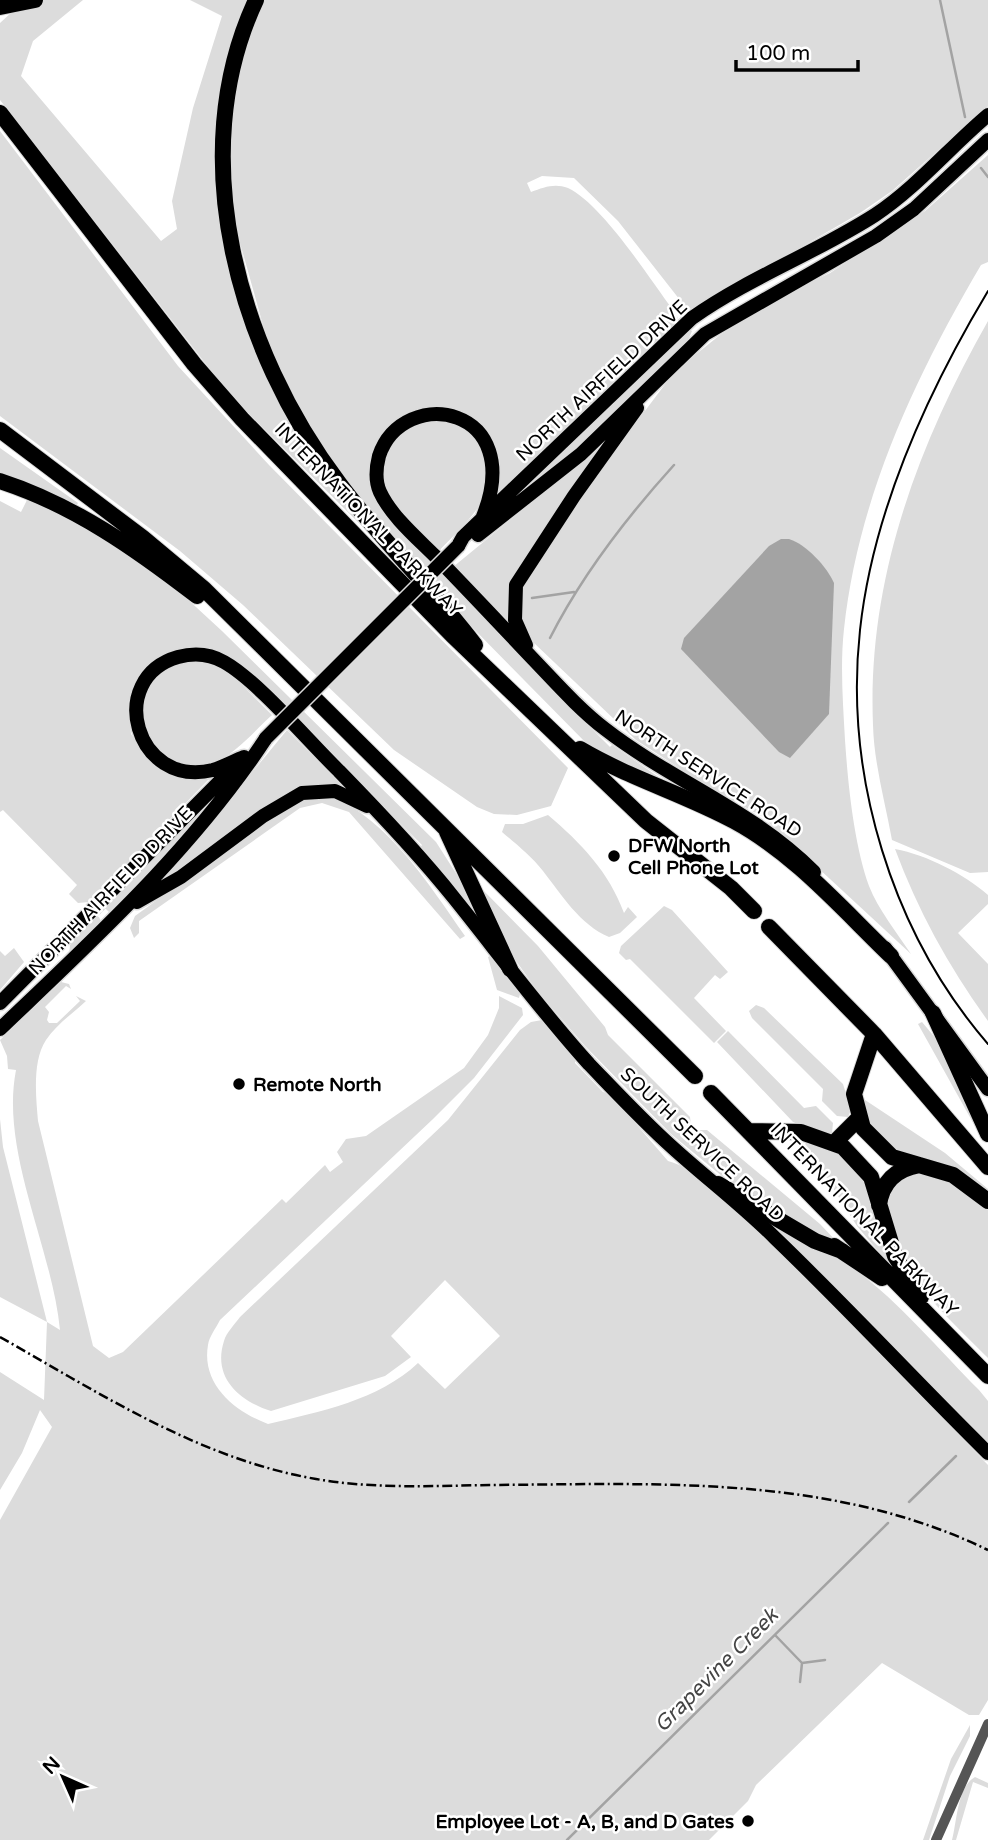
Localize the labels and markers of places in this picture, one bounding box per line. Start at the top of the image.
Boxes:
place label: DFW North Cell Phone Lot [628,835,760,879]
marker: DFW North Cell Phone Lot [606,848,622,864]
place label: Remote North [253,1074,382,1096]
marker: Remote North [231,1076,247,1092]
place label: Employee Lot - A, B, and D Gates [435,1811,734,1834]
marker: Employee Lot - A, B, and D Gates [740,1813,756,1829]

